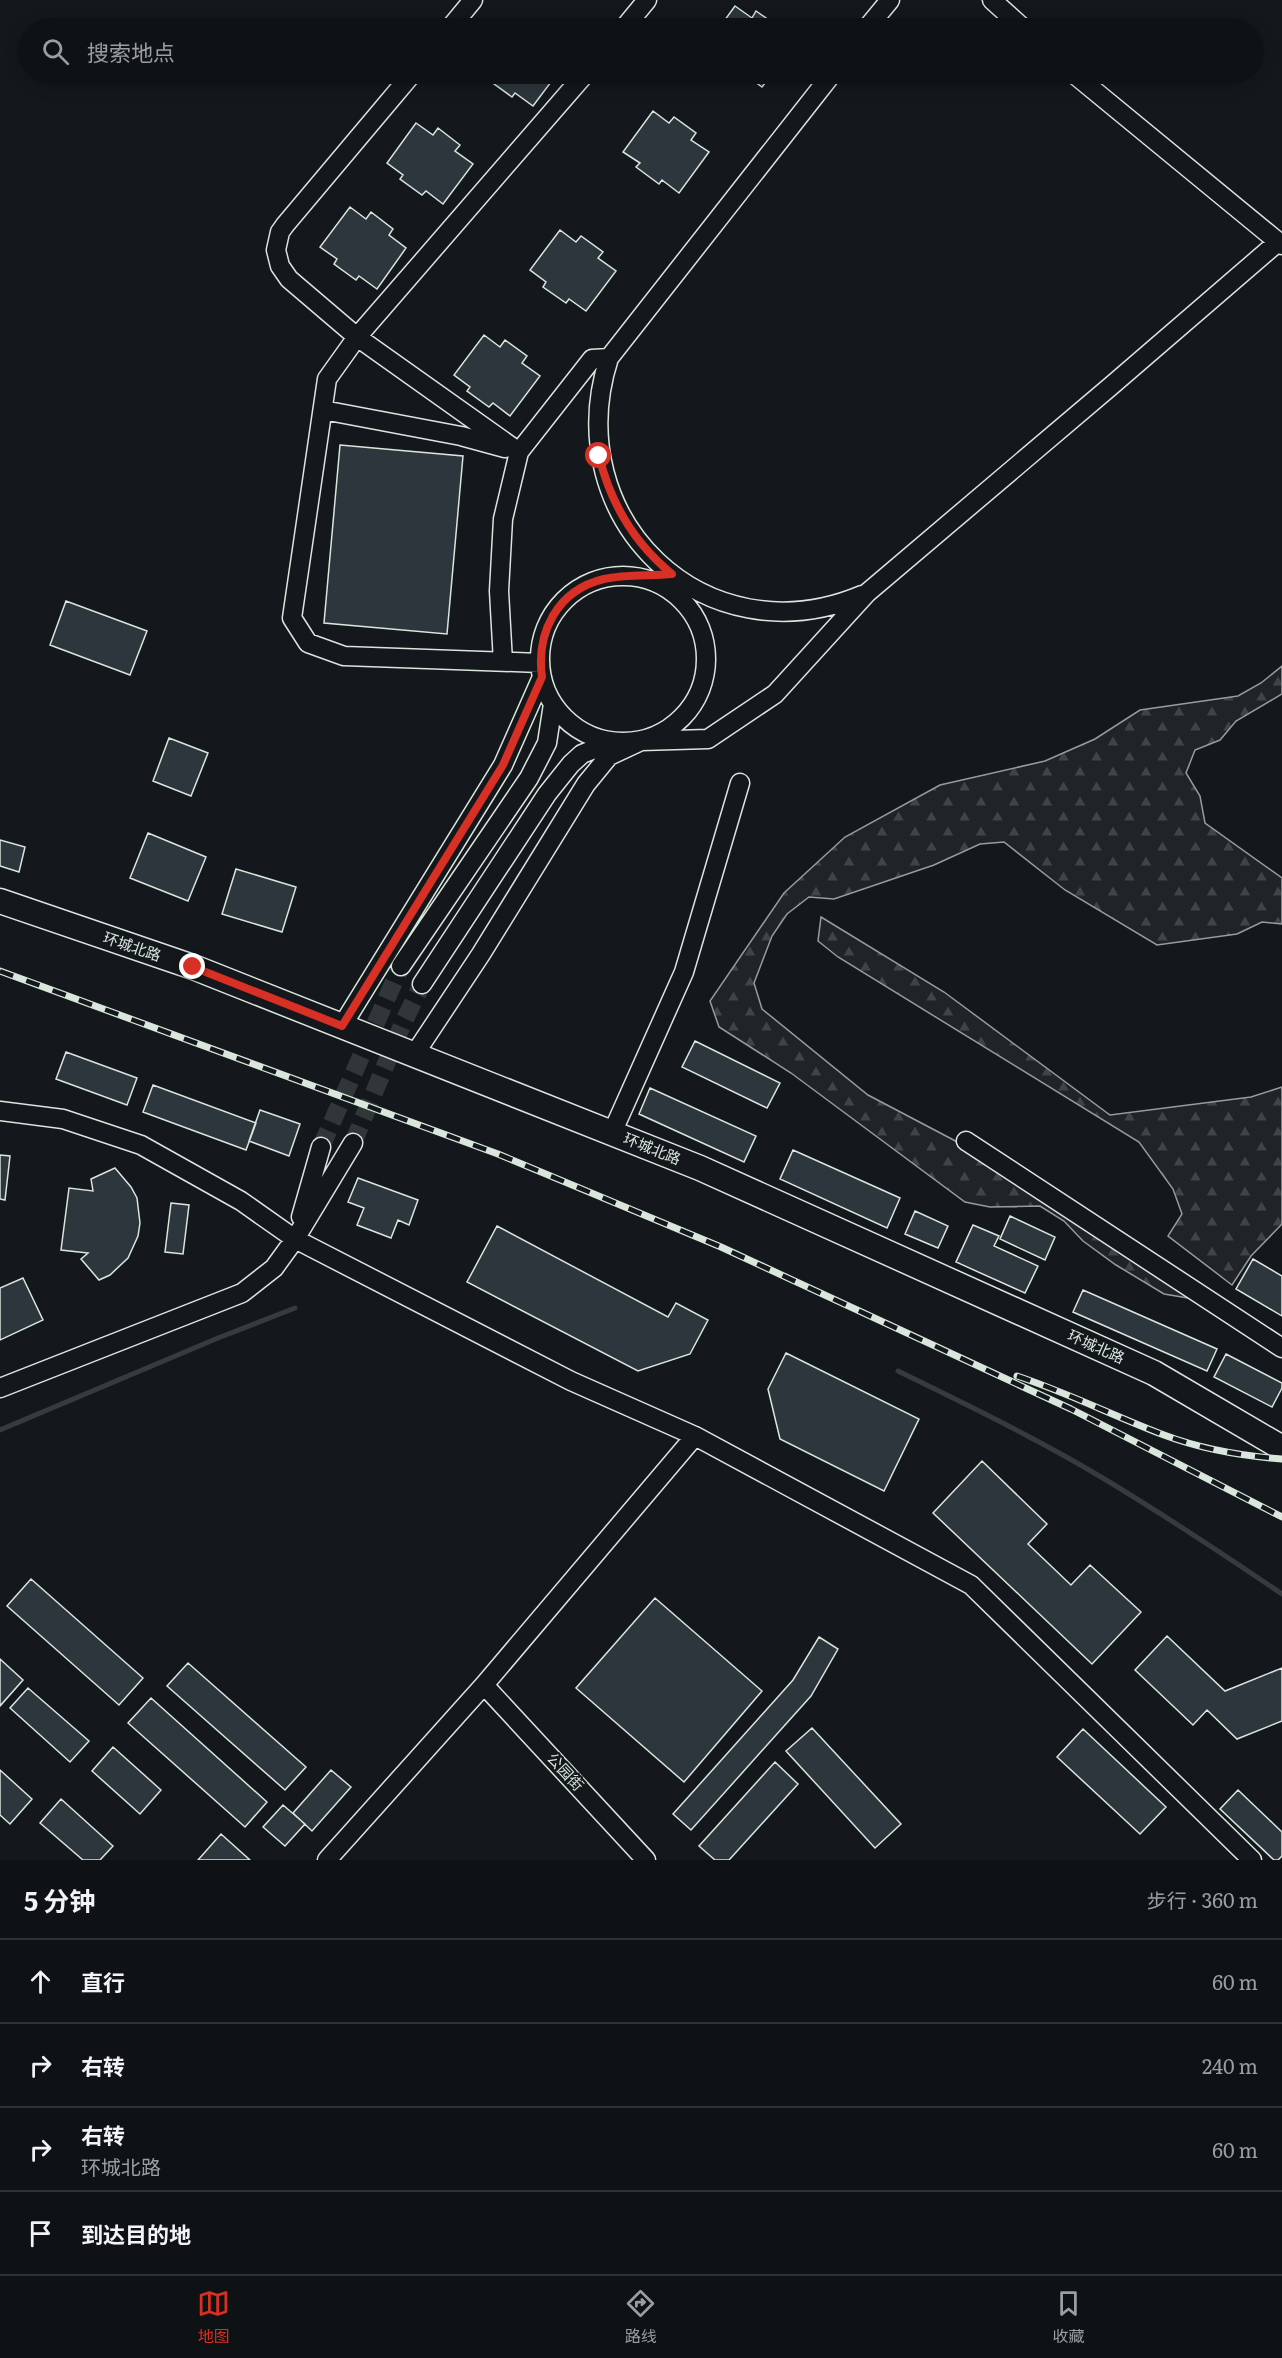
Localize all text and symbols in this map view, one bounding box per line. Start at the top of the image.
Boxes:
search box [18,18,1264,84]
icon: search [39,35,72,68]
text: 搜索地点 [87,35,175,68]
route start [585,442,611,468]
street label: 环城北路 [100,925,165,966]
route end [179,953,205,979]
street label: 环城北路 [620,1126,685,1170]
street label: 环城北路 [1065,1323,1129,1368]
street label: 公园街 [542,1747,590,1795]
text: 5 分钟 [24,1880,95,1919]
text: 步行 · 360 m [1147,1884,1258,1914]
icon: ahead [24,1965,57,1998]
text: 直行 [81,1965,125,1998]
text: 60 m [1212,1966,1258,1996]
icon: right [24,2049,57,2082]
text: 右转 [81,2049,125,2082]
text: 240 m [1202,2050,1258,2080]
text: 右转 [81,2118,125,2151]
icon: right [24,2133,57,2166]
text: 60 m [1212,2134,1258,2164]
text: 环城北路 [81,2151,161,2181]
icon: arrive [24,2217,57,2250]
text: 到达目的地 [81,2217,191,2250]
tab: 地图 [197,2287,230,2347]
tab: 路线 [624,2287,657,2347]
tab: 收藏 [1052,2287,1085,2347]

